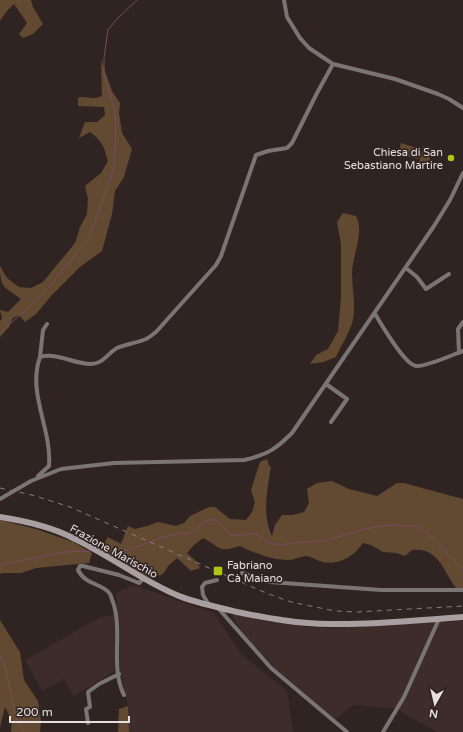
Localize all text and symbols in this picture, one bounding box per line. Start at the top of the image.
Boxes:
place label: Chiesa di San Sebastiano Martire [344,146,443,172]
marker: Chiesa di San Sebastiano Martire [446,153,456,163]
street label: Frazione Marischio [68,522,160,581]
place label: Fabriano Cà Maiano [227,559,283,585]
marker: Fabriano Cà Maiano [212,565,224,577]
north arrow [415,684,455,724]
scale bar [10,698,129,724]
text: 200 m [16,705,53,719]
text: N [428,706,439,720]

